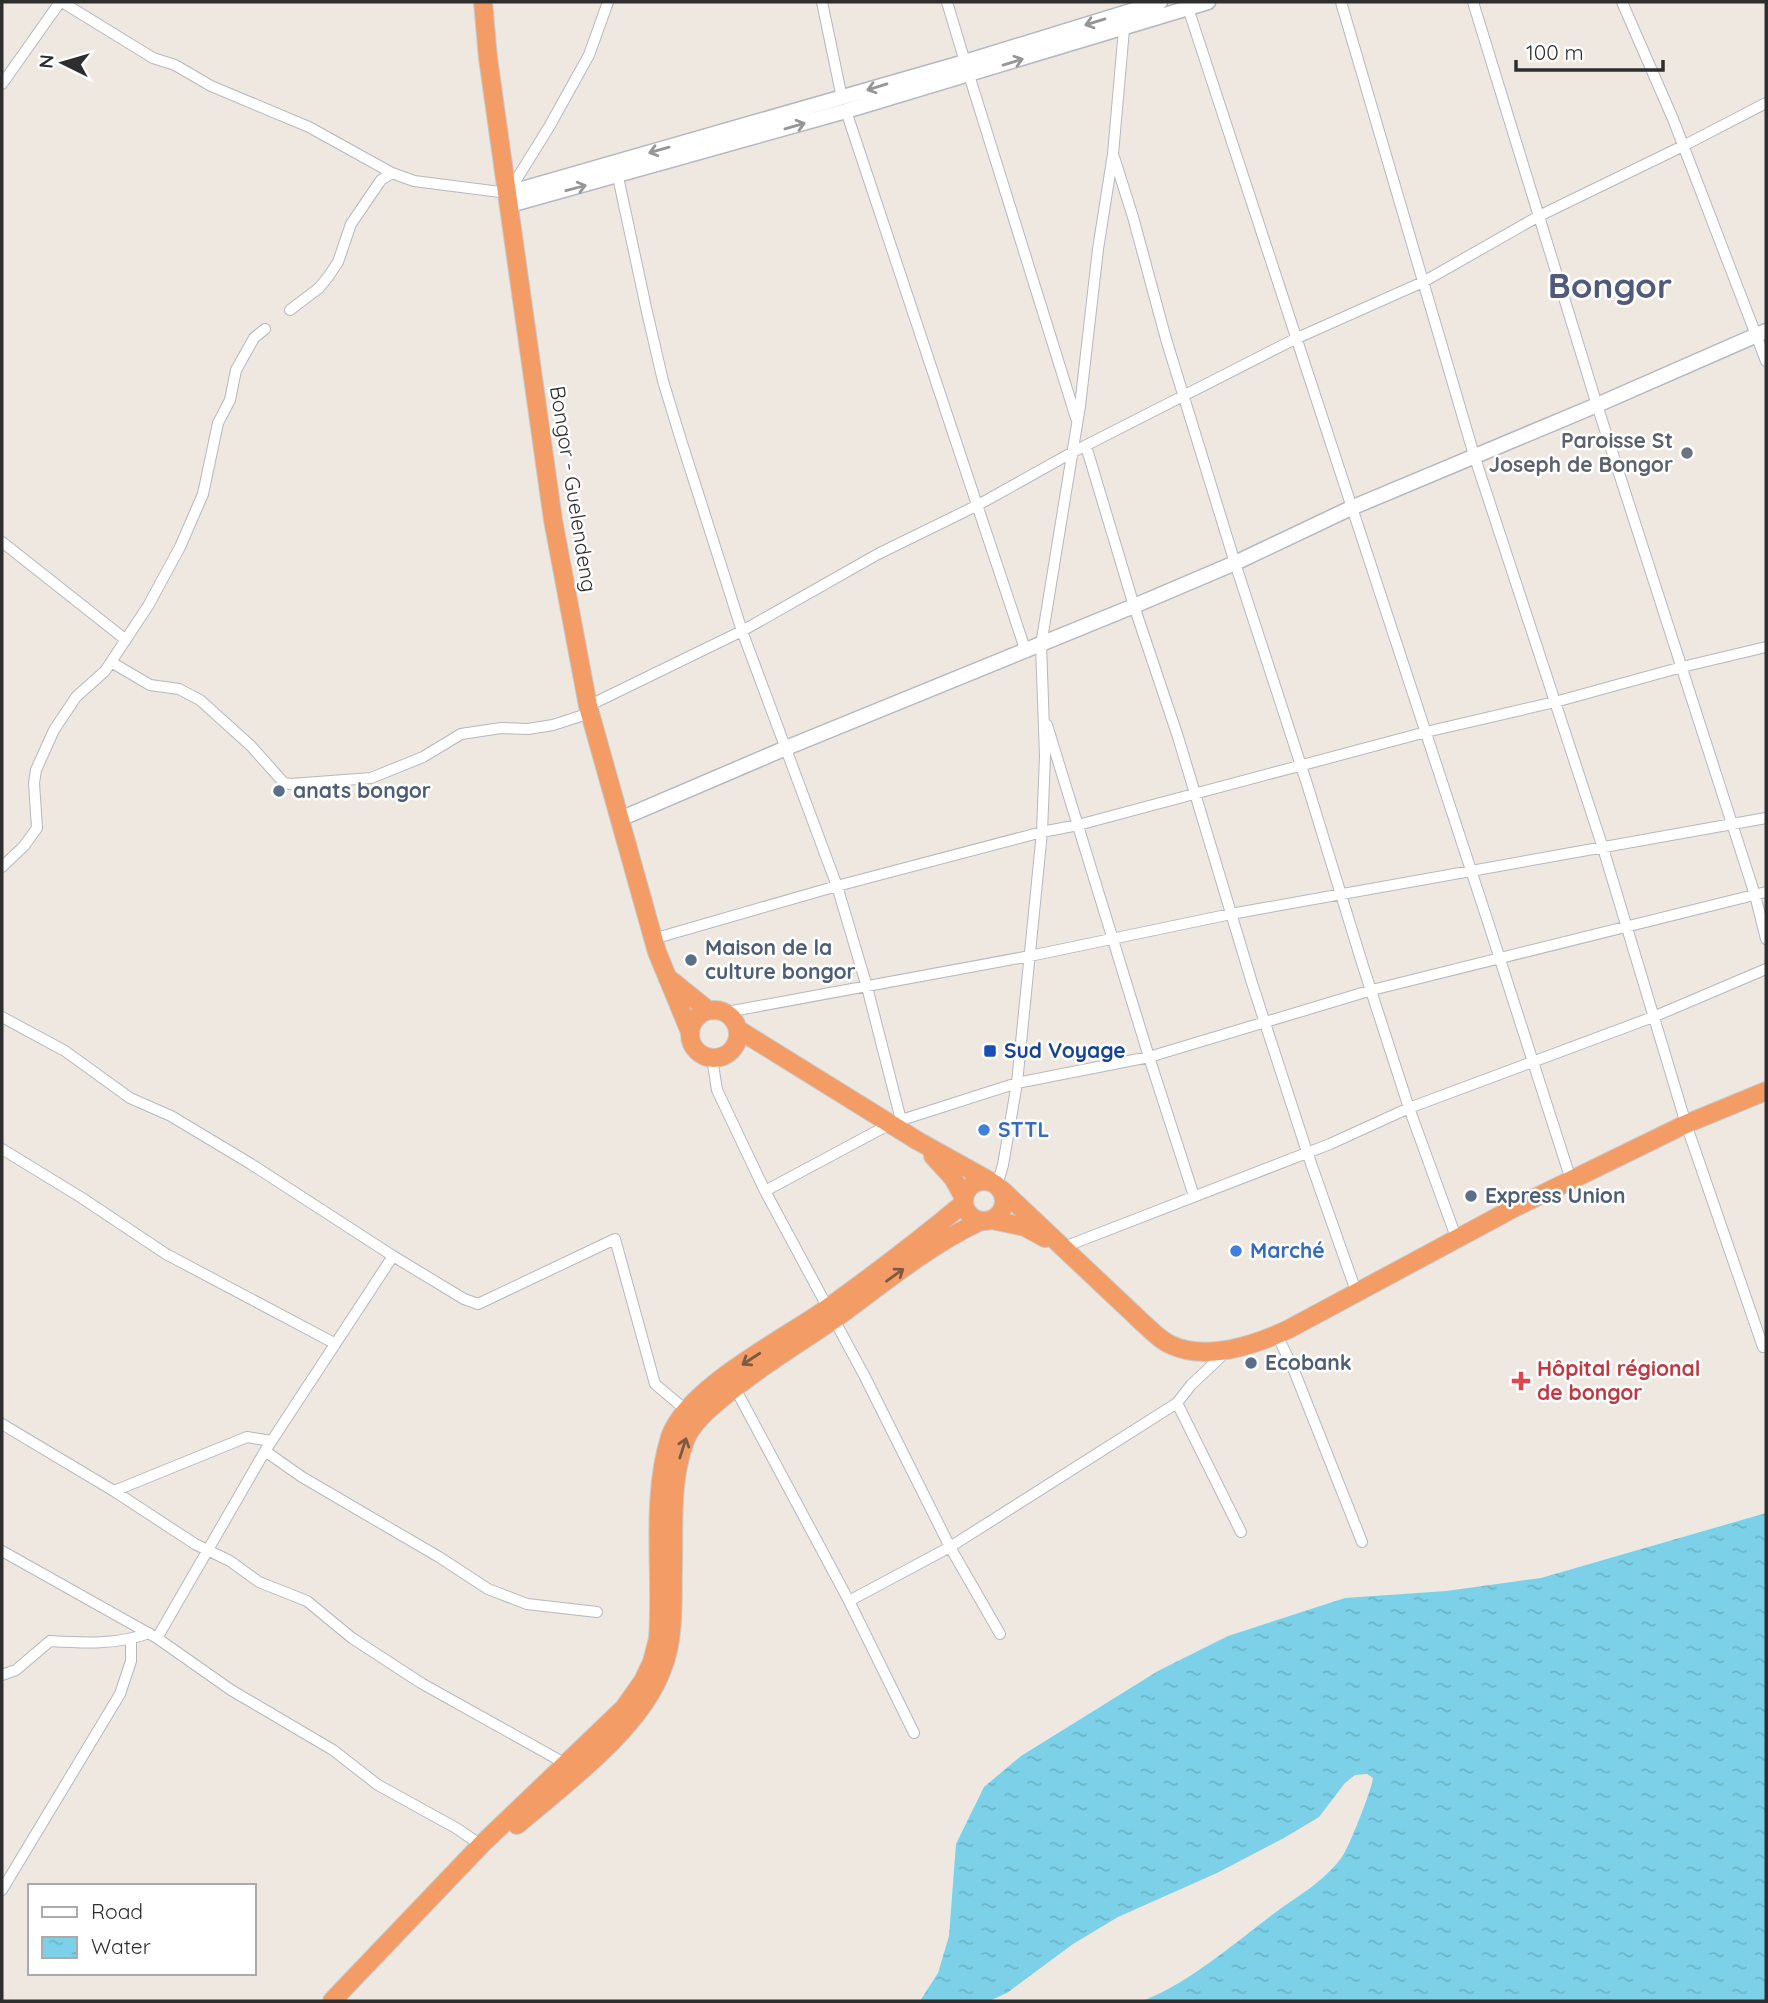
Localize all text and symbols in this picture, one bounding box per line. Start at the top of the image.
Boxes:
one-way arrow [1084,17,1106,30]
north arrow [28,28,98,98]
scale bar [1516,28,1663,72]
text: 100 m [1526,39,1584,65]
text: N [34,54,59,70]
one-way arrow [1002,54,1024,67]
one-way arrow [866,81,888,94]
one-way arrow [784,118,806,131]
one-way arrow [648,144,670,157]
one-way arrow [564,181,587,194]
district label: Bongor [1548,263,1672,307]
street label: Bongor - Guelendeng [545,384,603,594]
place label: Paroisse St Joseph de Bongor [1488,427,1673,477]
marker: Paroisse St Joseph de Bongor [1679,445,1695,461]
place label: anats bongor [293,777,431,803]
marker: anats bongor [271,783,287,799]
place label: Maison de la culture bongor [705,934,856,984]
marker: Maison de la culture bongor [683,952,699,968]
place label: Sud Voyage [1004,1037,1126,1063]
marker: Sud Voyage [982,1043,998,1059]
place label: STTL [998,1116,1049,1142]
marker: STTL [976,1122,992,1138]
place label: Express Union [1485,1182,1626,1208]
marker: Express Union [1463,1188,1479,1204]
place label: Marché [1250,1237,1325,1263]
marker: Marché [1228,1243,1244,1259]
one-way arrow [885,1268,904,1282]
place label: Ecobank [1265,1349,1352,1375]
one-way arrow [742,1352,761,1366]
marker: Ecobank [1243,1355,1259,1371]
place label: Hôpital régional de bongor [1537,1355,1700,1405]
marker: Hôpital régional de bongor [1511,1371,1531,1391]
one-way arrow [678,1437,691,1459]
legend [28,1884,256,1975]
text: Road [91,1898,143,1924]
text: Water [91,1933,151,1959]

